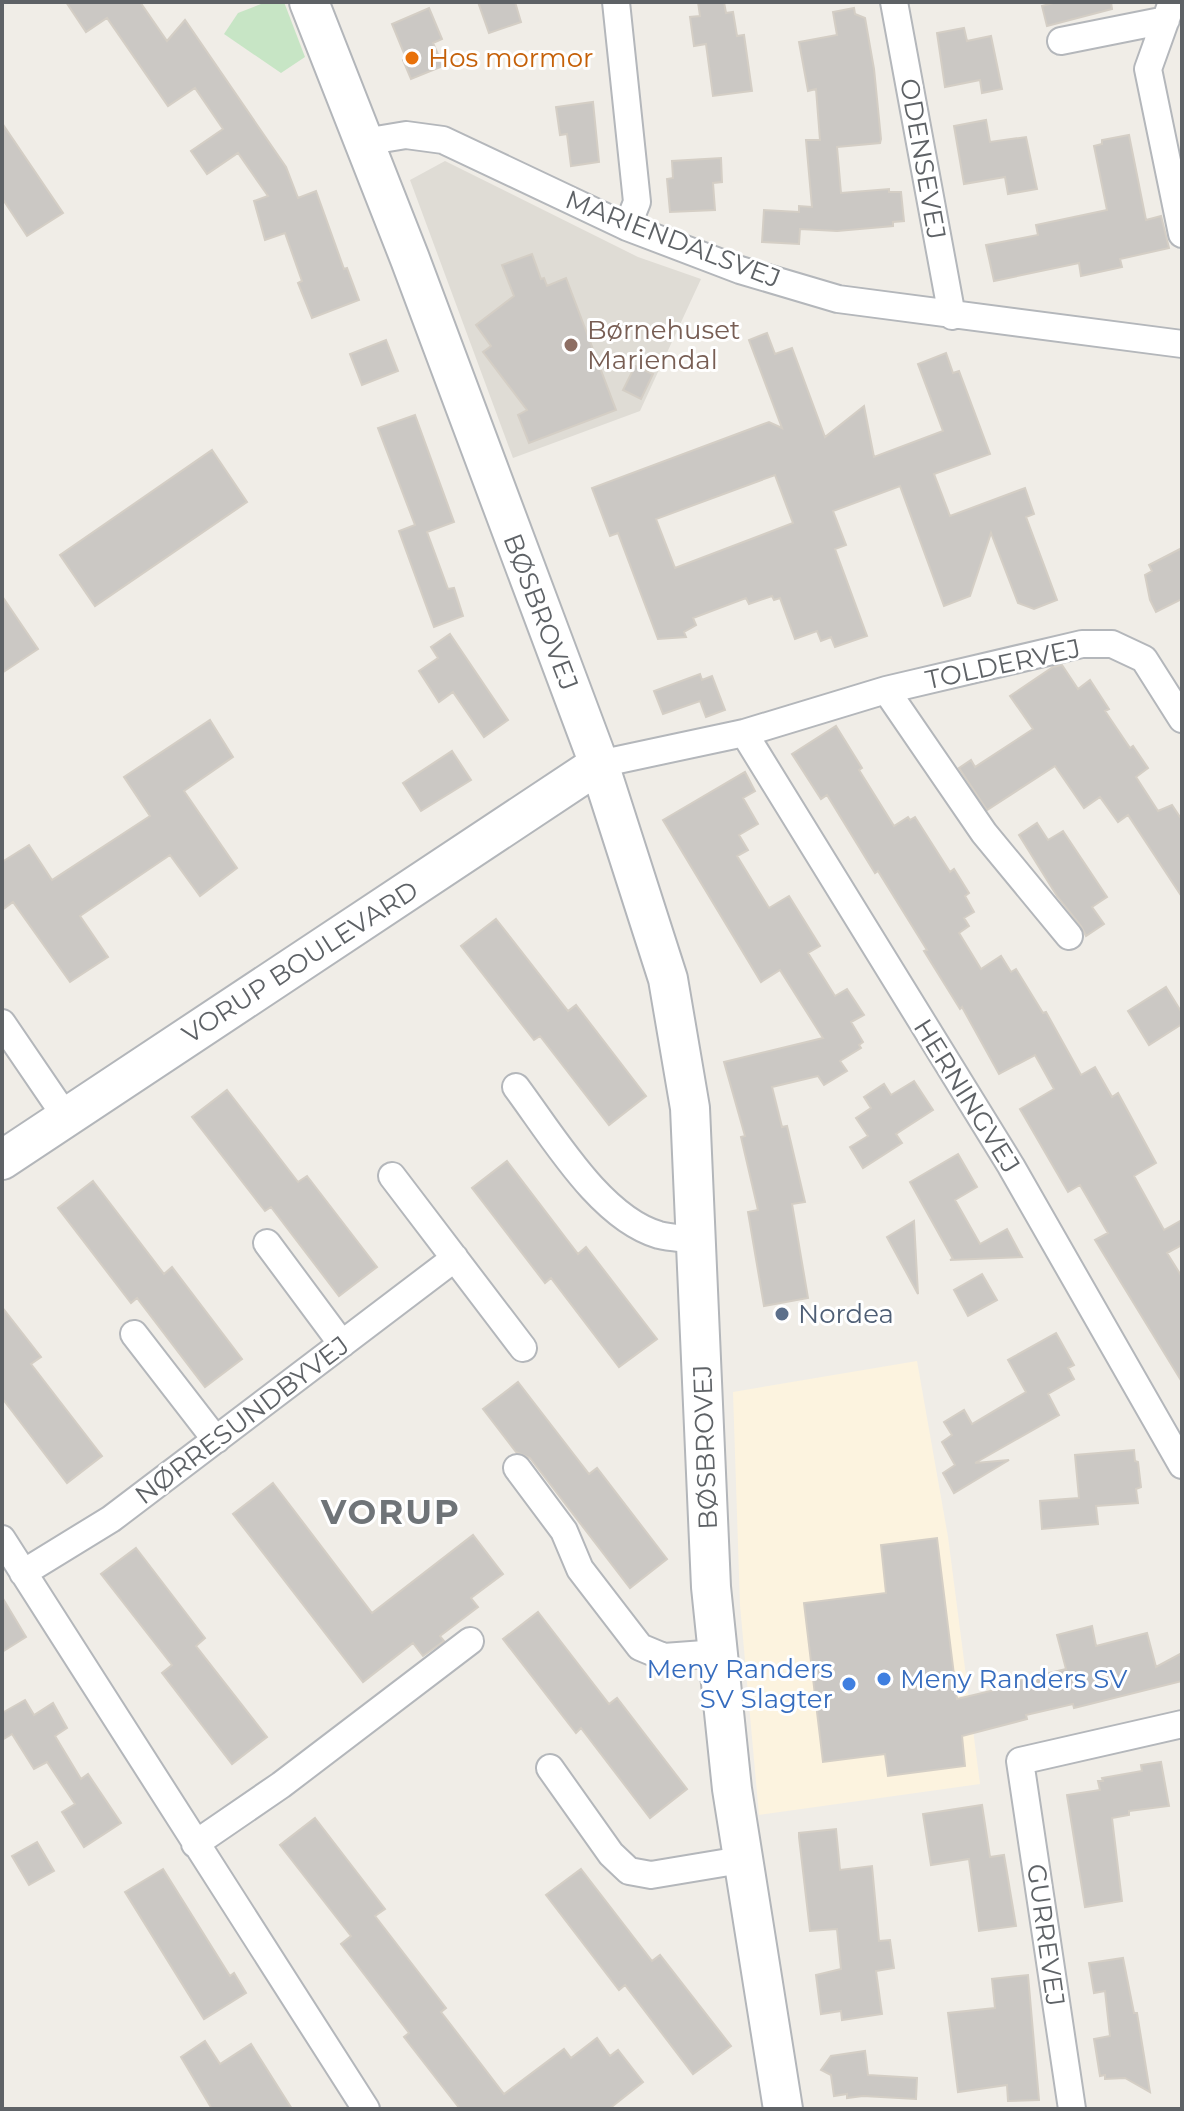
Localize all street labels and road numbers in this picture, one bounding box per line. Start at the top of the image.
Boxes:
street label: ODENSEVEJ [893,76,953,242]
street label: MARIENDALSVEJ [561,183,785,295]
street label: BØSBROVEJ [496,529,586,695]
street label: TOLDERVEJ [923,632,1083,696]
street label: VORUP BOULEVARD [176,874,424,1050]
street label: HERNINGVEJ [907,1013,1027,1179]
street label: NØRRESUNDBYVEJ [129,1329,355,1511]
street label: BØSBROVEJ [686,1364,724,1530]
street label: GURREVEJ [1020,1862,1072,2008]

